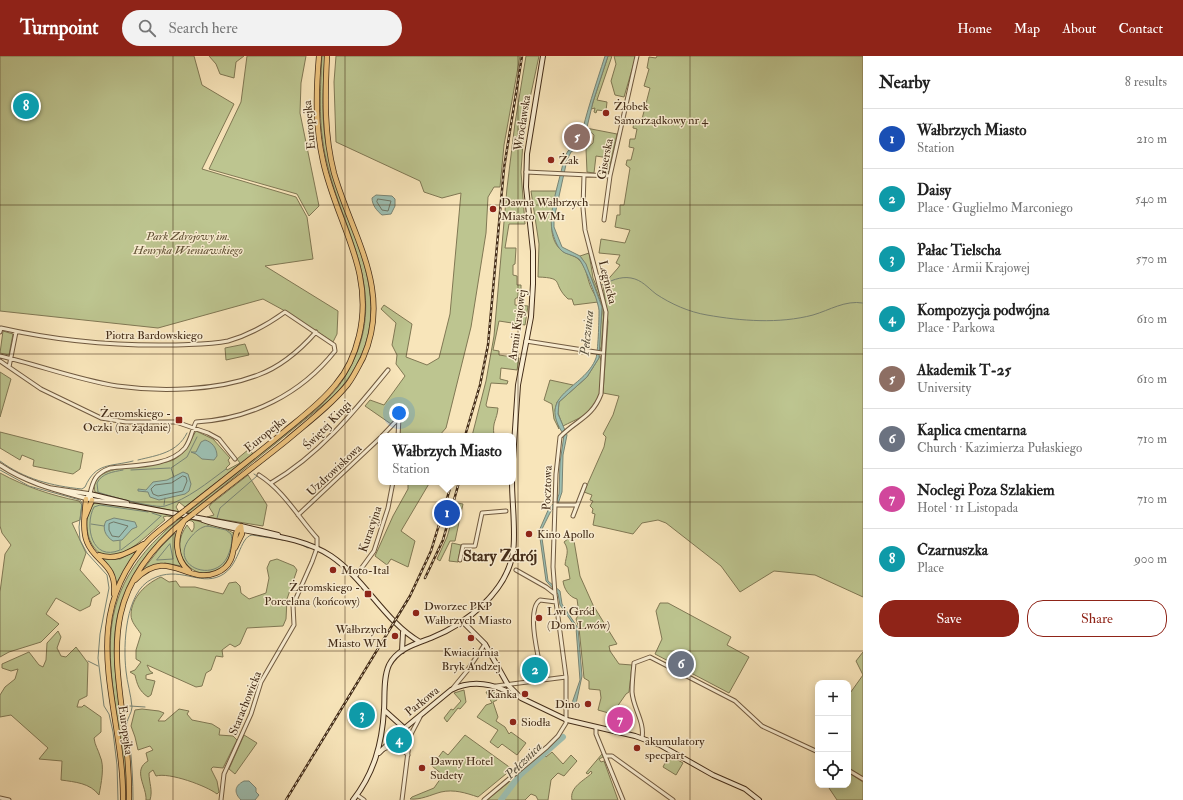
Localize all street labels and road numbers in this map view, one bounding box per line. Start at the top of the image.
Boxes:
street label: Wrocławska [511,93,534,153]
street label: Europejka [300,99,319,150]
street label: Giserska [594,136,617,181]
street label: Legnicka [595,259,620,306]
street label: Armii Krajowej [505,289,530,363]
street label: Piotra Bardowskiego [105,328,203,343]
street label: Świętej Kingi [300,397,355,453]
street label: Europejka [241,412,290,456]
street label: Uzdrowiskowa [304,440,366,500]
street label: Pocztowa [539,464,556,511]
street label: Kuracyjna [356,503,386,554]
street label: Starachowicka [226,668,265,737]
street label: Parkowa [402,682,443,720]
street label: Europejka [115,705,137,757]

